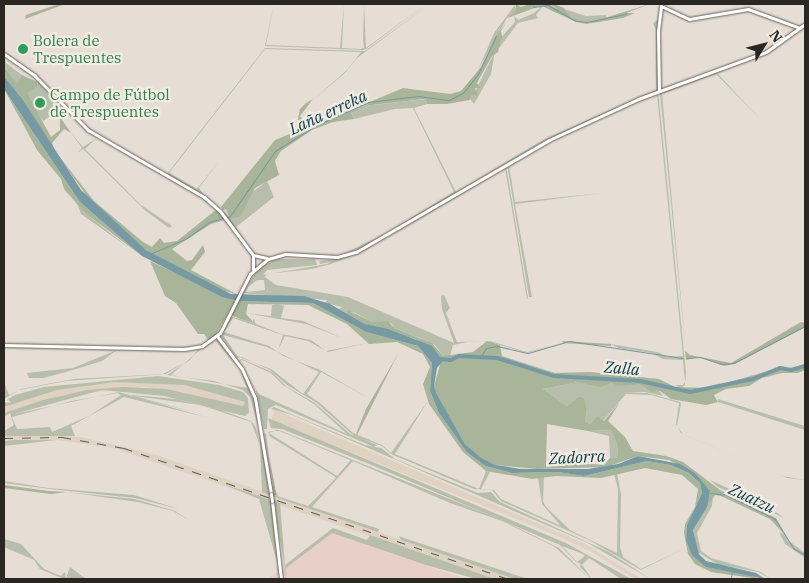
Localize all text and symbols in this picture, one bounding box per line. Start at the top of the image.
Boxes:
north arrow [739,20,789,70]
text: N [766,26,787,46]
place label: Bolera de Trespuentes [33,31,121,66]
marker: Bolera de Trespuentes [17,43,29,55]
place label: Campo de Fútbol de Trespuentes [50,85,170,120]
water label: Laña erreka [286,86,370,138]
marker: Campo de Fútbol de Trespuentes [34,97,46,109]
water label: Zalla [604,357,640,379]
water label: Zadorra [548,446,606,468]
water label: Zuatzu [726,479,778,517]

